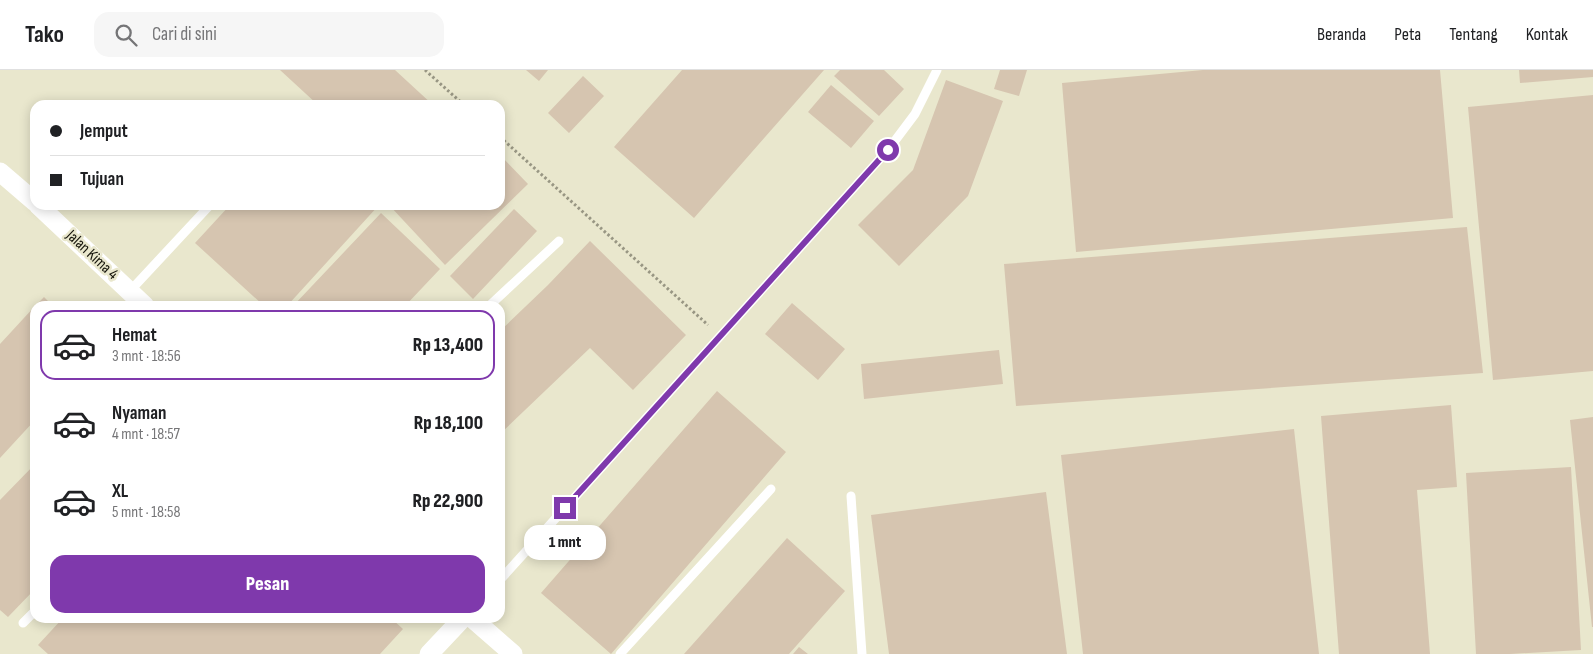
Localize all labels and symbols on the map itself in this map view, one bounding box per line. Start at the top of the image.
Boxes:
route start [877,139,899,161]
street label: Jalan Kima 4 [61,226,122,284]
route end [554,497,576,519]
callout: 1 mnt [524,526,606,560]

